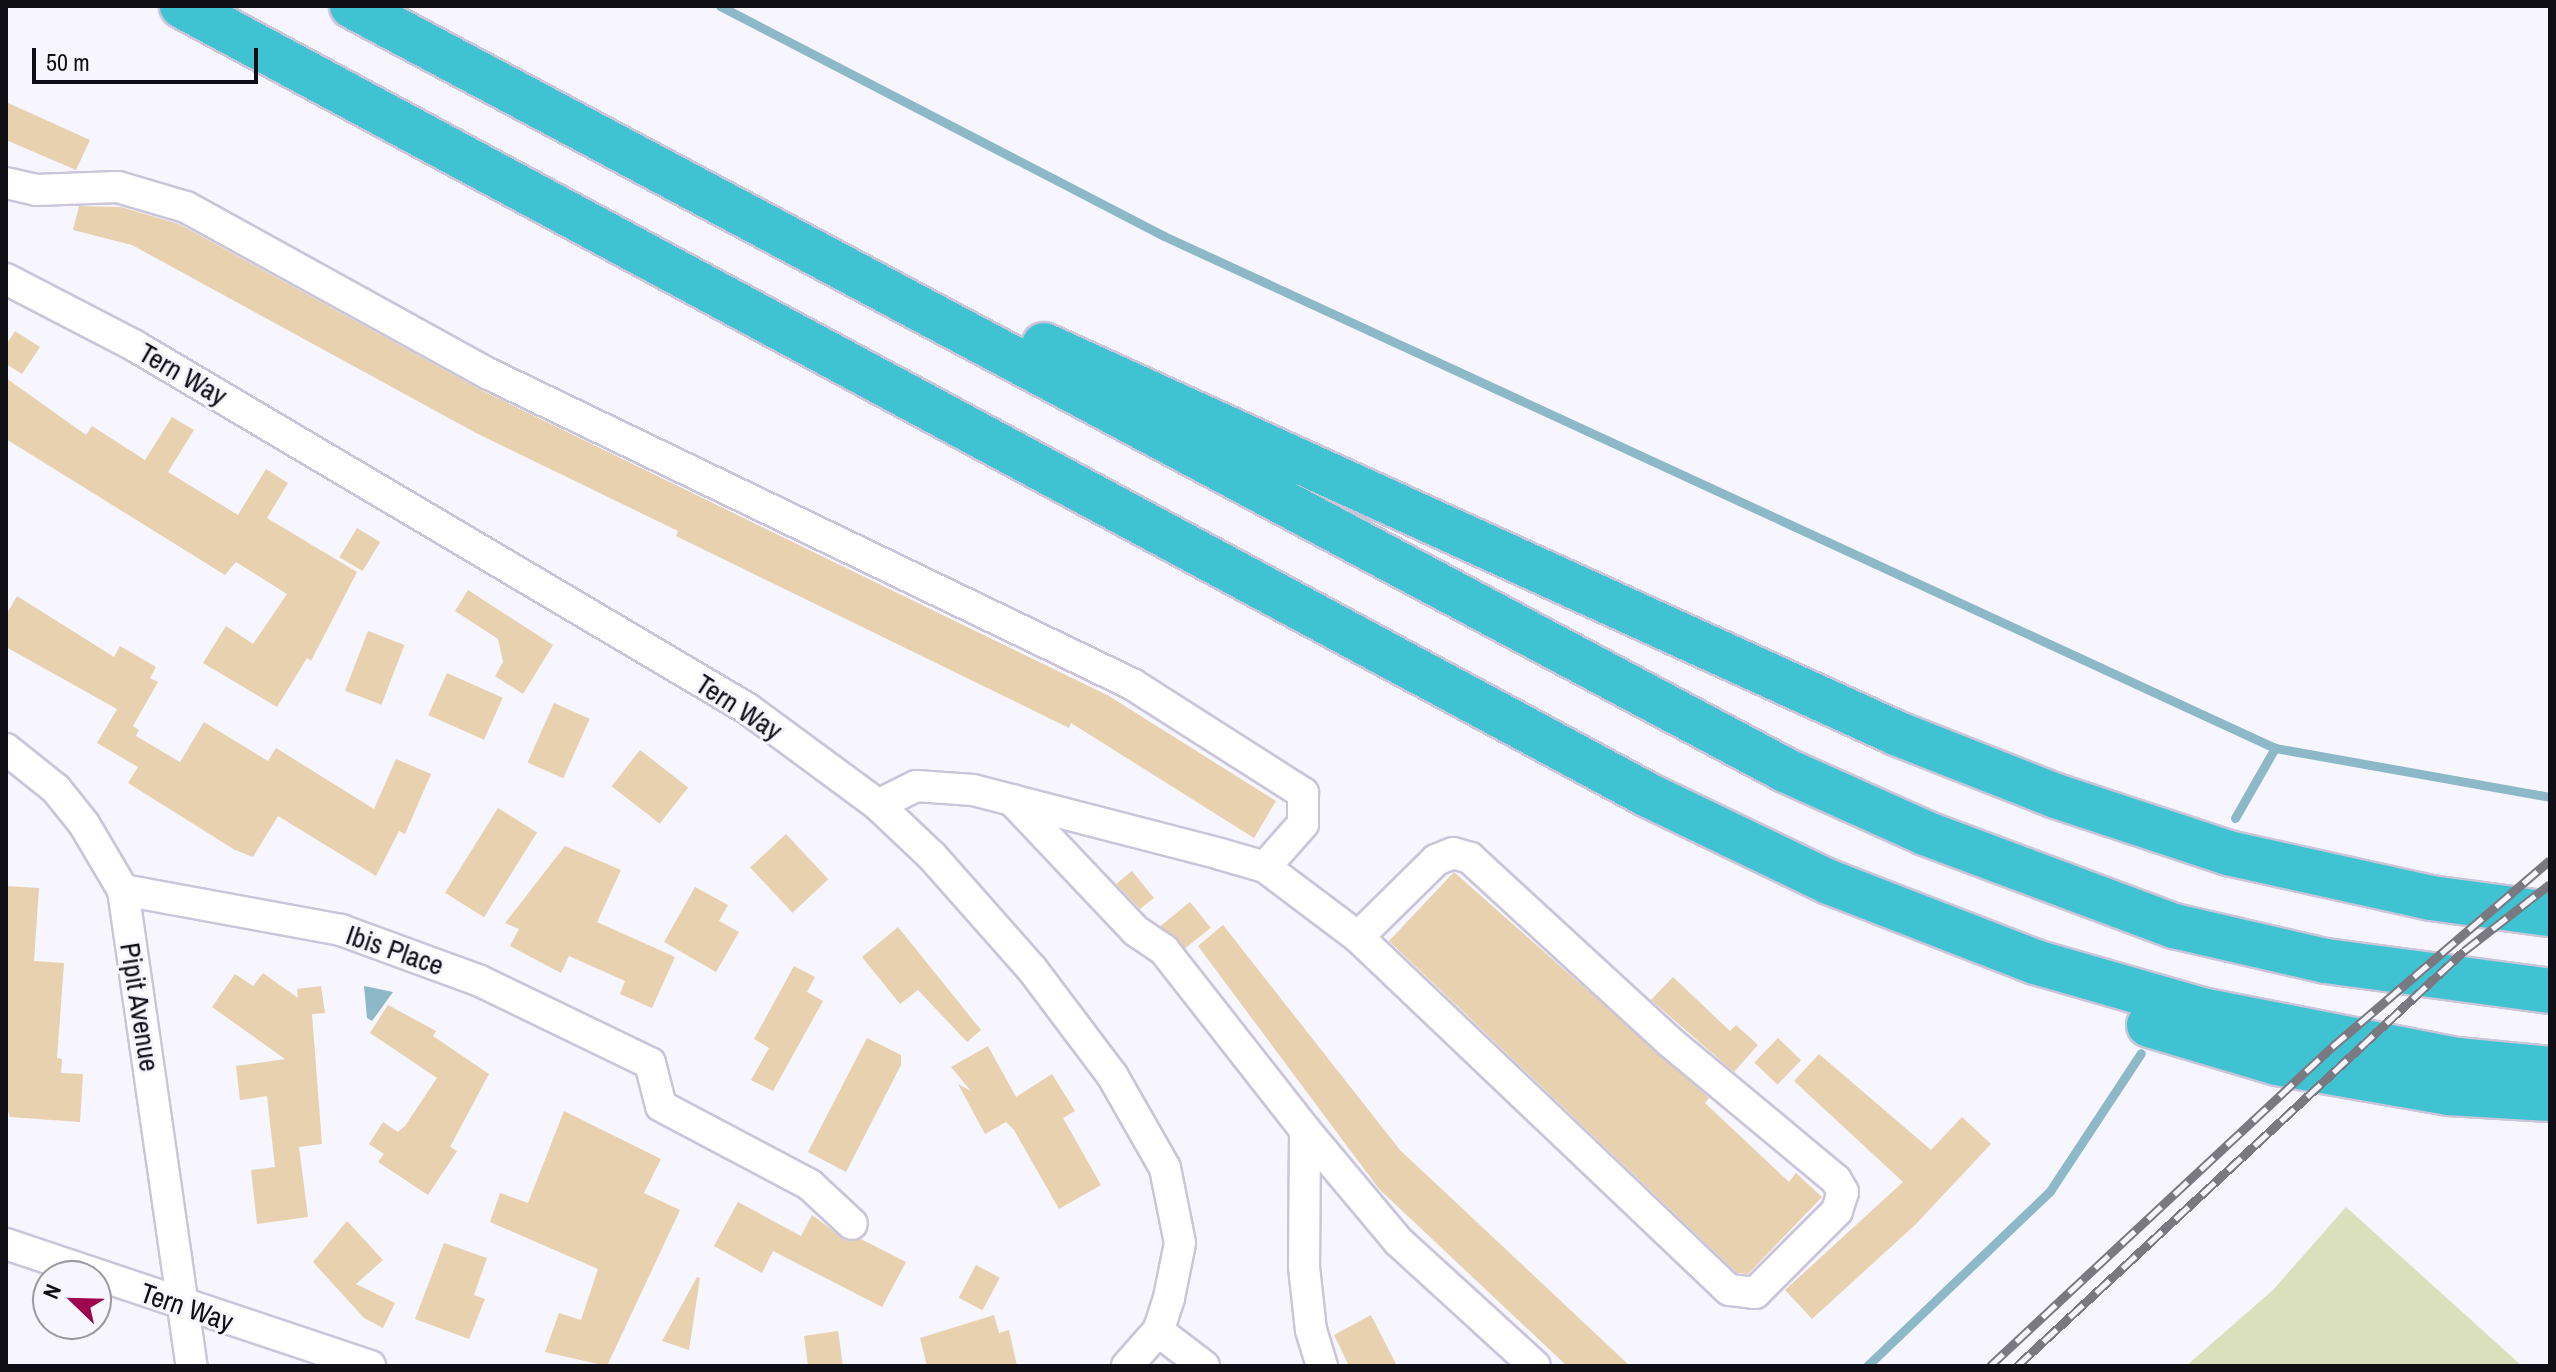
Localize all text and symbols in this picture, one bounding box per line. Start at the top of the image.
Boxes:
scale bar [36,32,262,82]
text: 50 m [46,46,90,78]
street label: Tern Way [133,335,233,413]
street label: Tern Way [690,667,788,747]
street label: Ibis Place [342,918,448,982]
street label: Pipit Avenue [113,940,167,1074]
north arrow [32,1260,112,1340]
street label: Tern Way [136,1275,238,1339]
text: N [35,1280,68,1303]

